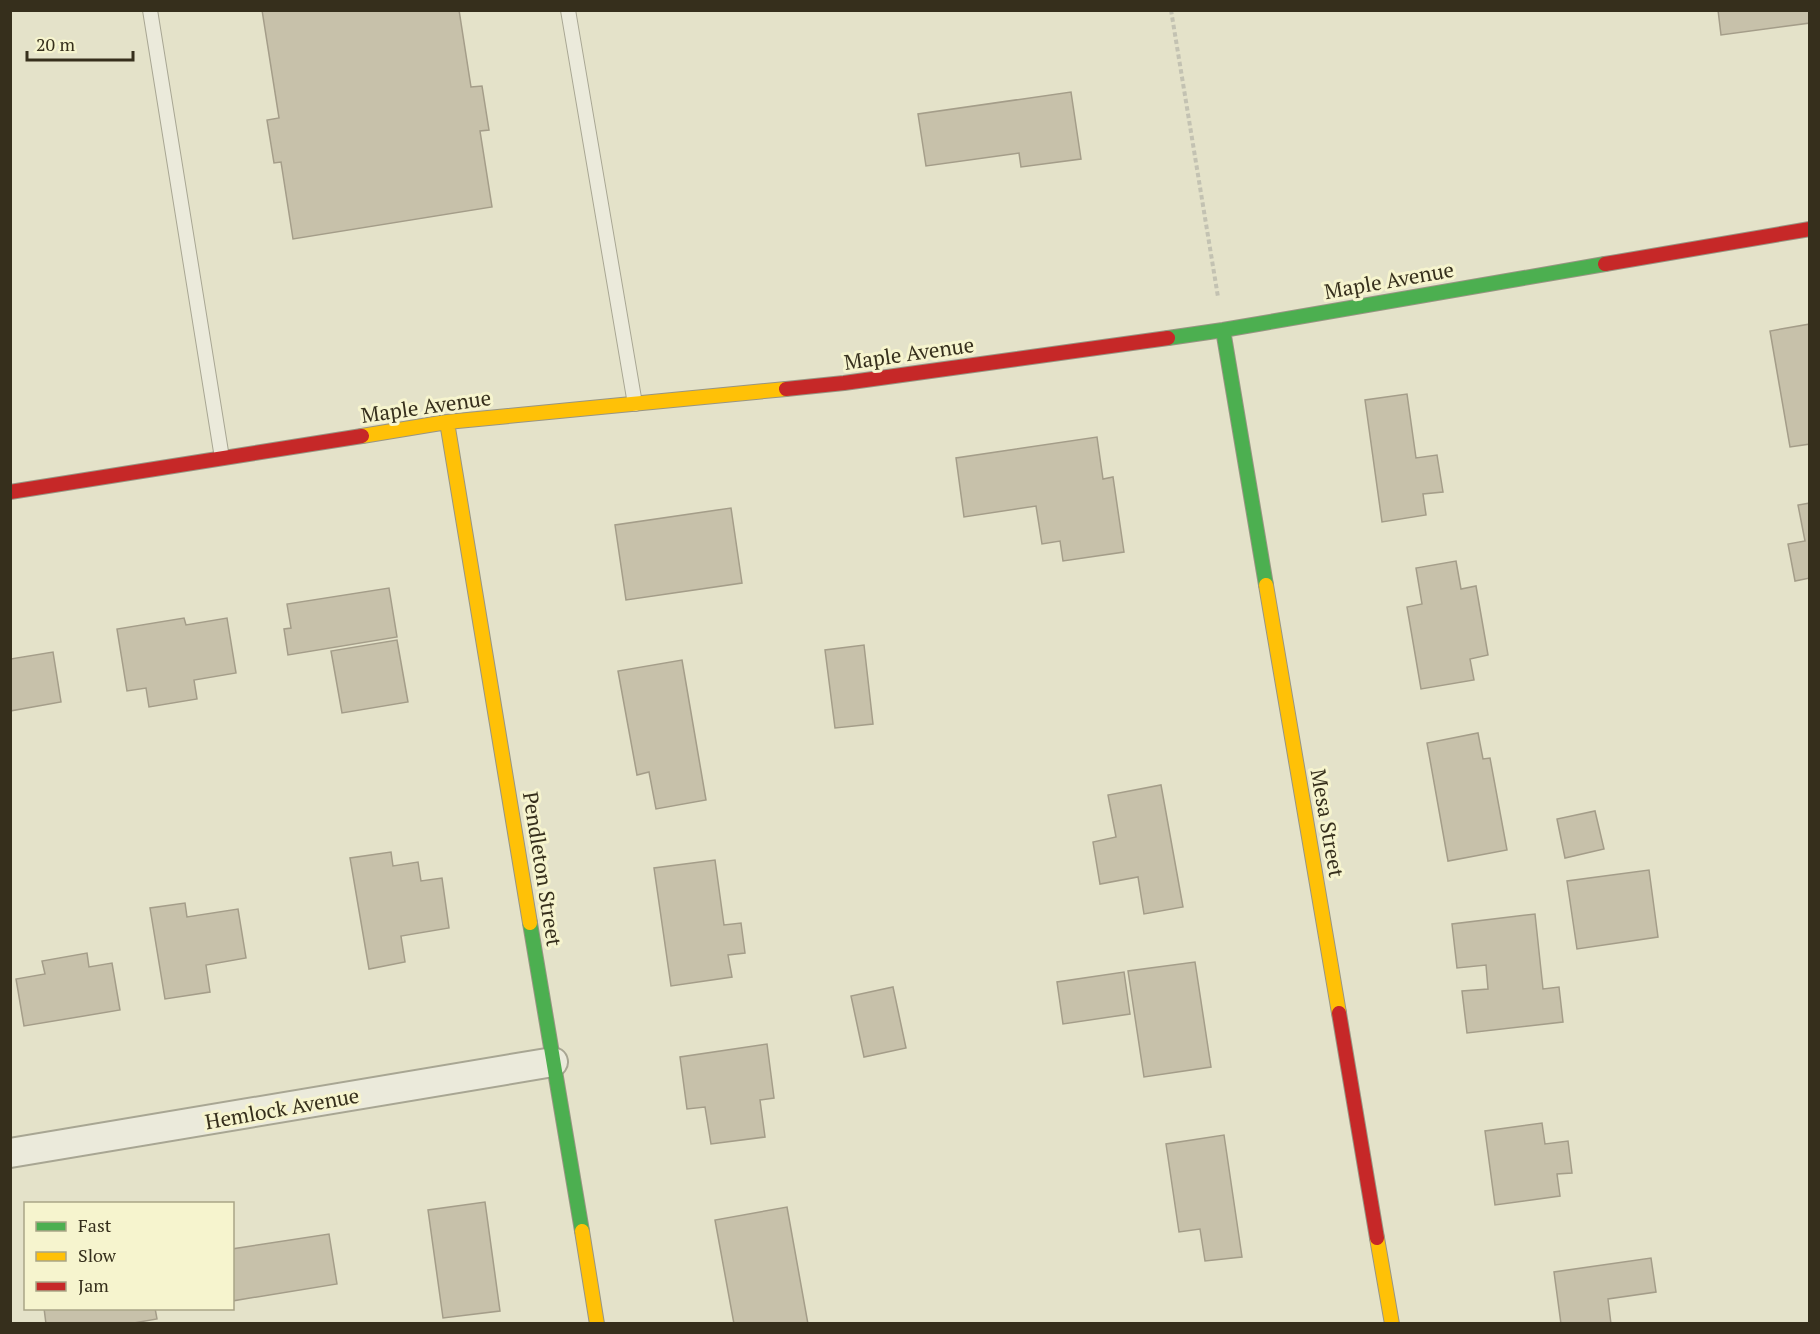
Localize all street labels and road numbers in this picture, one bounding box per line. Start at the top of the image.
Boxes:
street label: Maple Avenue [1322,255,1456,305]
street label: Maple Avenue [842,330,976,376]
street label: Maple Avenue [359,383,493,429]
street label: Mesa Street [1305,767,1351,880]
street label: Pendleton Street [517,790,569,949]
street label: Hemlock Avenue [203,1081,361,1135]

